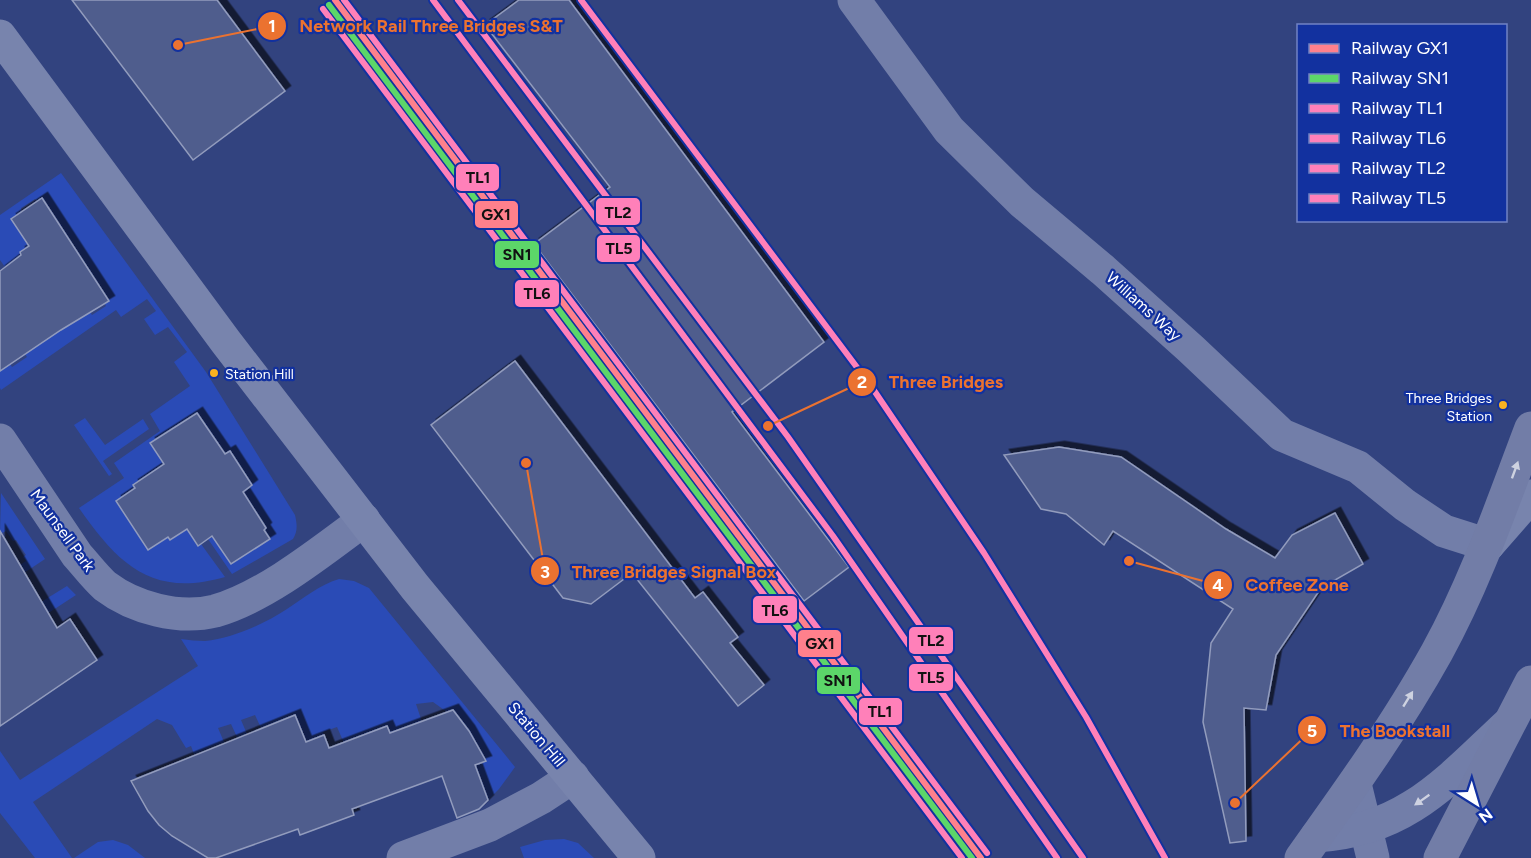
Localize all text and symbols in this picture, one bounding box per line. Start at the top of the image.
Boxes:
callout: Network Rail Three Bridges S&T [257,8,575,44]
text: 1 [268,15,276,37]
text: Network Rail Three Bridges S&T [299,15,563,37]
legend [1297,24,1507,222]
text: Railway GX1 [1351,37,1449,59]
text: Railway SN1 [1351,67,1449,89]
text: Railway TL1 [1351,97,1443,119]
text: Railway TL6 [1351,127,1446,149]
text: Railway TL2 [1351,157,1446,179]
line badge: TL1 [455,163,500,192]
text: TL1 [466,168,490,187]
text: Railway TL5 [1351,187,1446,209]
line badge: TL2 [595,197,641,226]
line badge: GX1 [474,200,519,229]
text: TL2 [604,203,632,222]
text: GX1 [481,205,511,224]
line badge: TL5 [596,234,641,263]
text: TL5 [605,239,633,258]
line badge: SN1 [494,240,540,269]
text: SN1 [503,245,531,264]
street label: Williams Way [1102,268,1185,345]
line badge: TL6 [514,279,560,308]
text: TL6 [523,284,551,303]
callout: Three Bridges [847,364,1015,400]
place label: Station Hill [225,366,294,383]
marker: Station Hill [208,367,220,379]
text: 2 [857,371,867,393]
text: Three Bridges [889,371,1004,393]
place label: Three Bridges Station [1406,390,1492,425]
marker: Three Bridges Station [1497,399,1509,411]
one-way arrow [1511,461,1521,479]
street label: Maunsell Park [26,485,99,575]
callout: Three Bridges Signal Box [530,553,789,589]
text: 3 [540,561,550,583]
text: Three Bridges Signal Box [572,561,777,583]
callout: Coffee Zone [1203,567,1360,603]
text: 4 [1212,574,1224,596]
text: Coffee Zone [1245,574,1349,596]
line badge: TL6 [752,595,798,624]
text: TL6 [761,601,789,620]
line badge: TL2 [908,626,954,655]
line badge: GX1 [797,629,842,658]
text: TL2 [917,631,945,650]
text: GX1 [805,634,835,653]
line badge: TL5 [908,663,954,692]
line badge: SN1 [816,666,861,695]
text: TL5 [917,668,945,687]
text: SN1 [824,671,852,690]
one-way arrow [1402,691,1413,707]
line badge: TL1 [858,697,903,726]
street label: Station Hill [504,698,569,771]
text: TL1 [868,702,892,721]
callout: The Bookstall [1297,712,1462,748]
text: 5 [1307,720,1317,742]
text: The Bookstall [1340,720,1450,742]
north arrow [1447,774,1507,834]
one-way arrow [1415,794,1430,806]
text: N [1475,804,1496,827]

